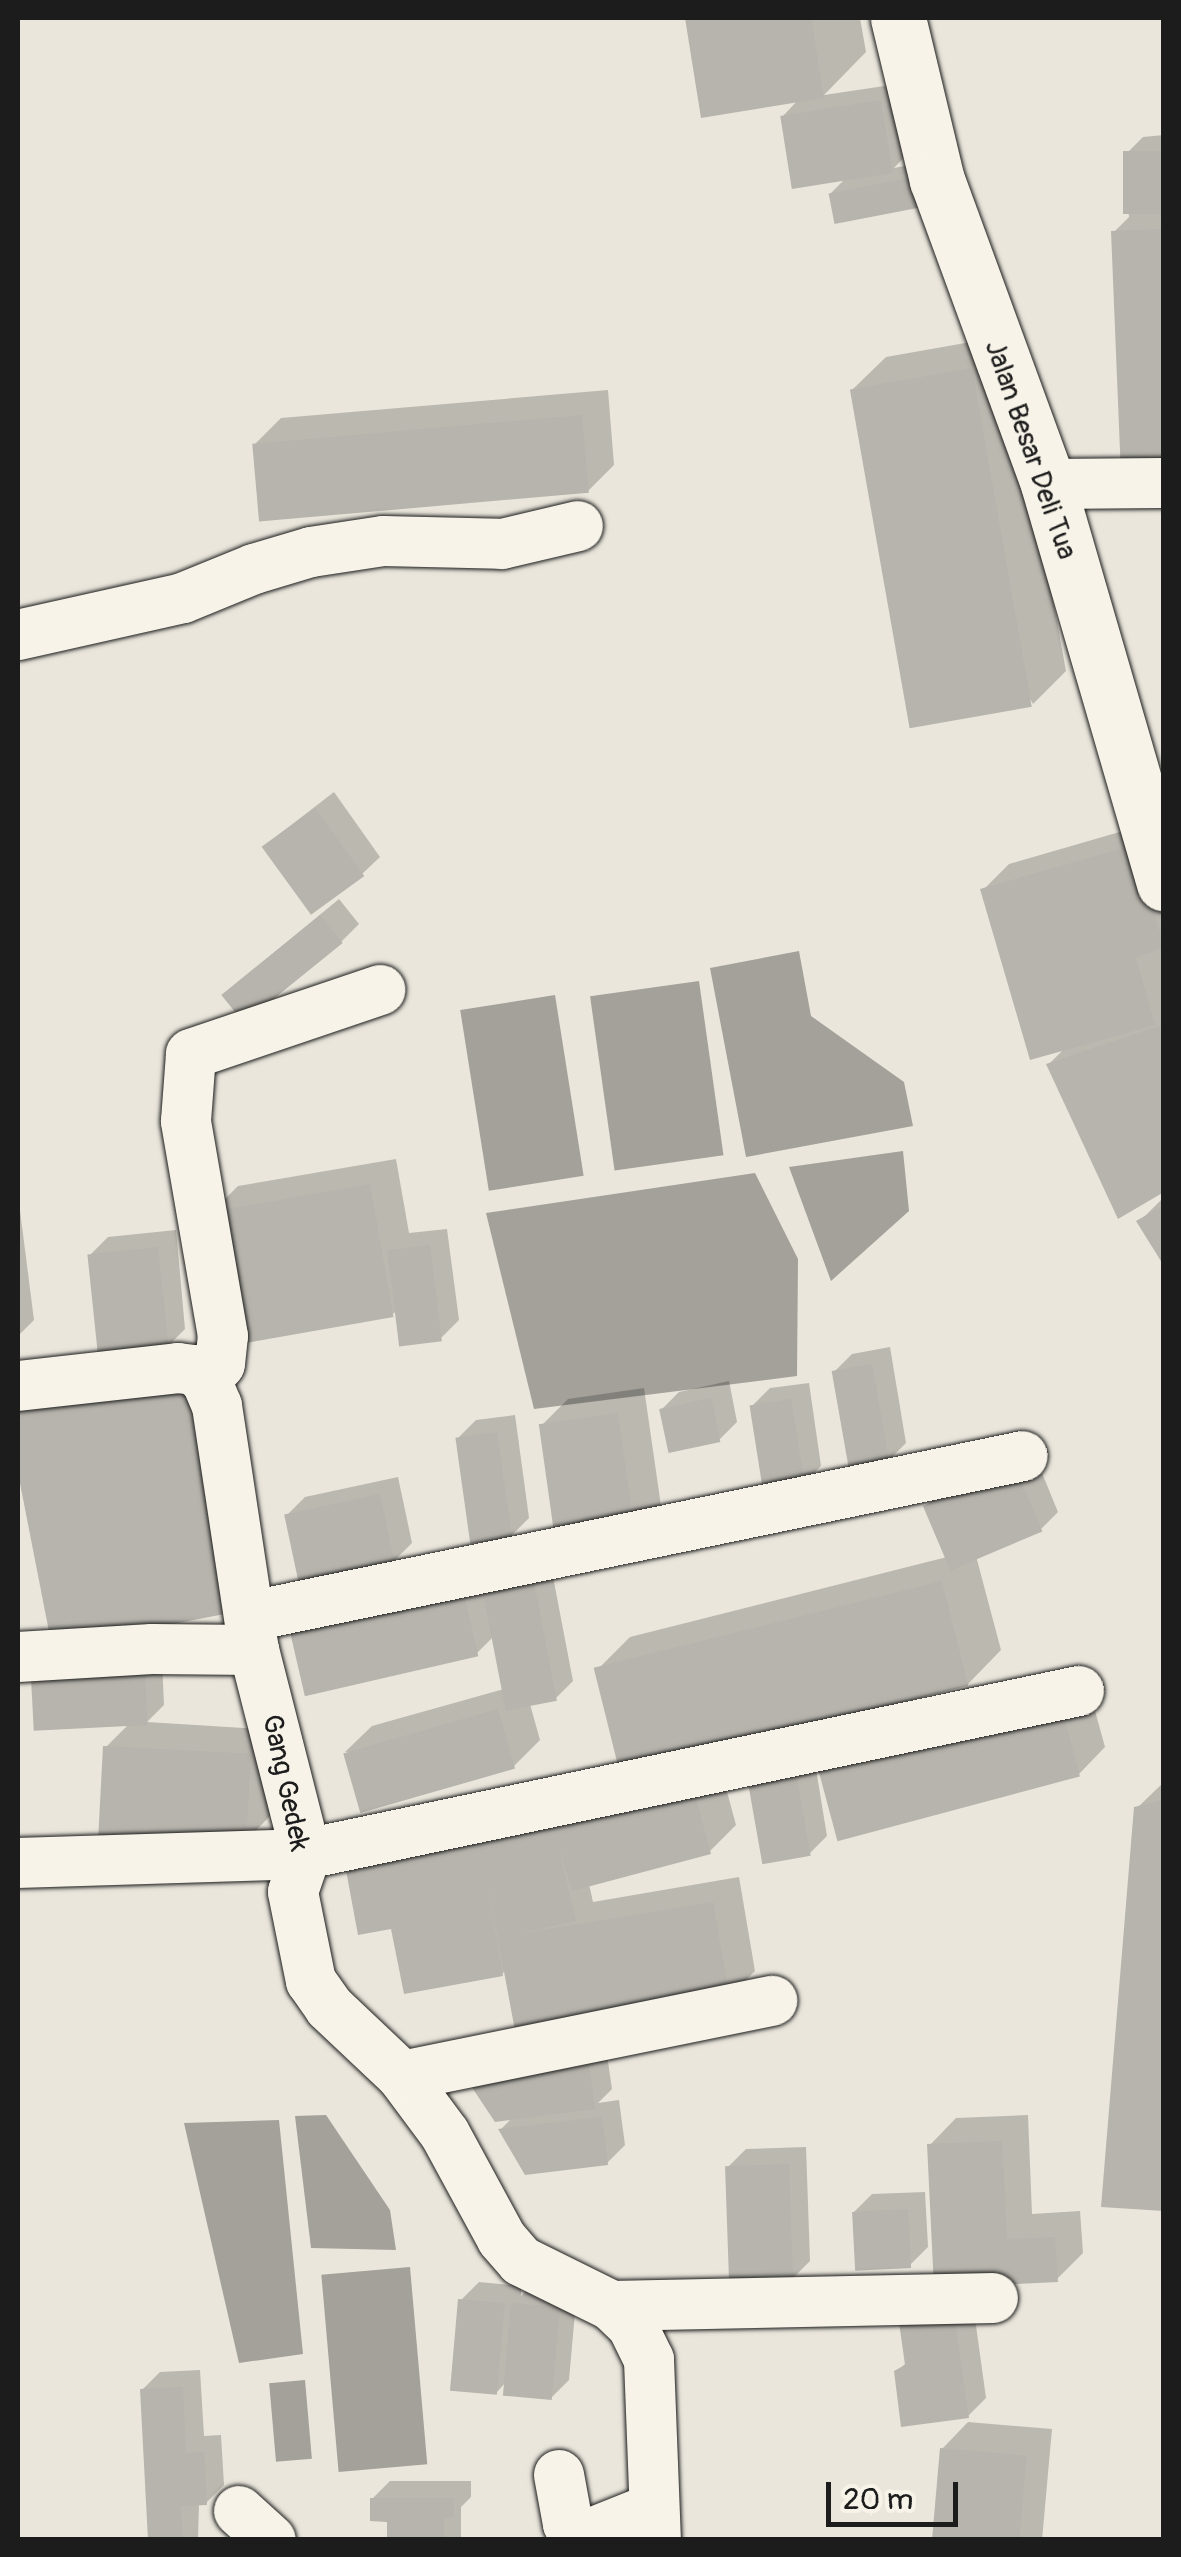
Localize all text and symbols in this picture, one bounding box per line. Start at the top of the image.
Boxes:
street label: Jalan Besar Deli Tua [977,336,1083,564]
street label: Gang Gedek [254,1712,316,1854]
scale bar [831,2462,964,2524]
text: 20 m [843,2481,913,2518]

